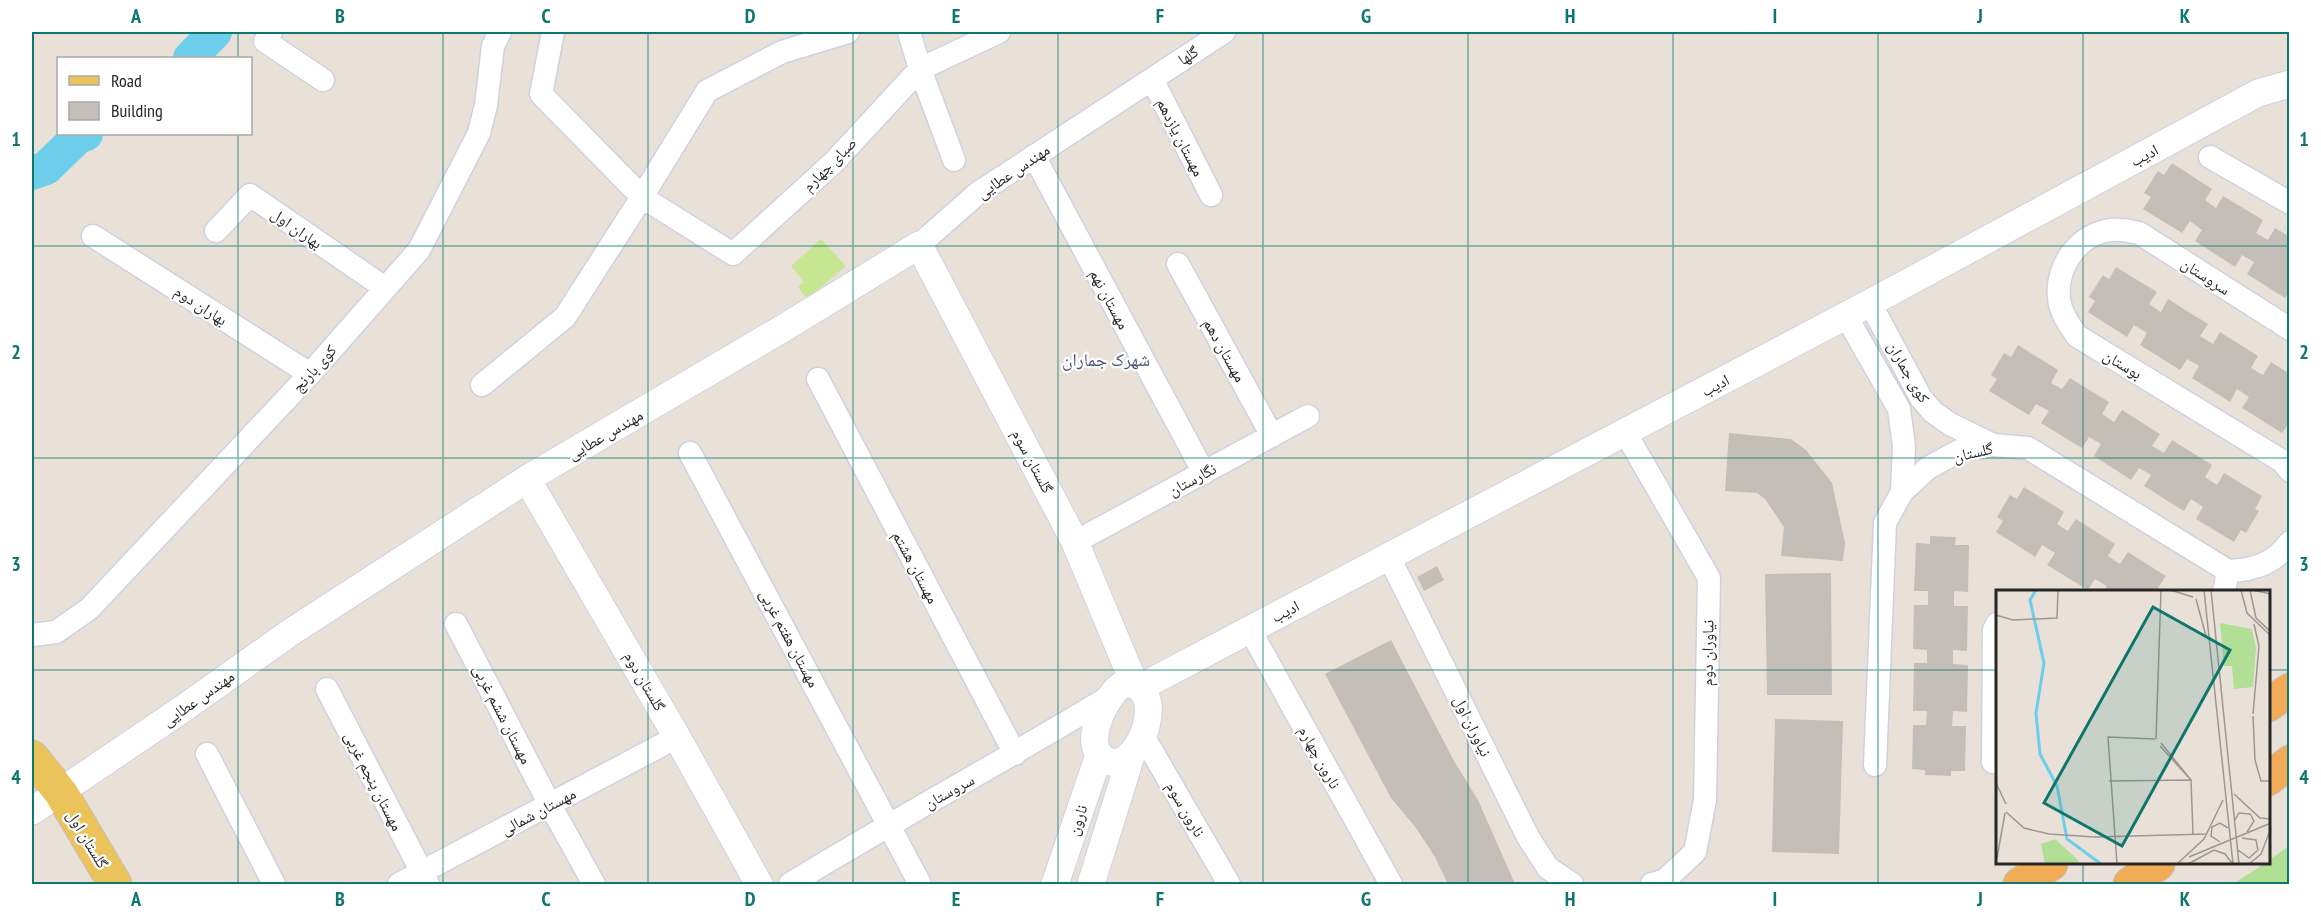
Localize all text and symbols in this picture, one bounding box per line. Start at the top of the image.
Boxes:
text: A [130,3,142,29]
text: B [335,3,345,29]
text: C [541,3,551,29]
text: D [745,3,756,29]
text: E [952,3,960,29]
text: F [1156,3,1164,29]
text: G [1361,3,1371,29]
text: H [1565,3,1575,29]
text: I [1773,3,1777,29]
text: J [1976,3,1983,29]
text: K [2180,3,2191,29]
street label: گلها [1174,41,1202,69]
legend [57,57,252,135]
text: Road [111,69,142,92]
street label: مهستان یازدهم [1152,94,1209,180]
text: Building [111,99,163,122]
text: 1 [11,126,21,152]
text: 1 [2299,126,2309,152]
street label: صبای چهارم [798,133,861,196]
street label: مهندس عطایی [973,139,1054,204]
street label: ادیب [2127,139,2161,171]
street label: بهاران اول [267,203,327,254]
street label: سروستان [2177,253,2234,300]
street label: مهستان نهم [1085,265,1134,333]
street label: بهاران دوم [170,280,231,330]
street label: مهستان دهم [1198,315,1251,386]
street label: کوی جماران [1883,338,1935,407]
text: 2 [11,339,21,365]
text: 2 [2299,339,2309,365]
street label: کوی بارنج [287,340,342,397]
street label: بوستان [2100,345,2146,384]
district label: شهرک جماران [1062,348,1150,371]
street label: ادیب [1698,369,1732,401]
street label: مهندس عطایی [564,404,647,465]
street label: گلستان سوم [1007,426,1058,497]
street label: گلستان [1951,438,1995,467]
street label: نگارستان [1164,458,1220,501]
street label: مهستان هشتم [888,527,943,607]
text: 3 [11,551,21,577]
text: 3 [2299,551,2309,577]
street label: مهستان هفتم غربی [755,585,824,691]
inset map [1996,590,2270,865]
street label: ادیب [1268,595,1302,627]
street label: نیاوران دوم [1696,620,1719,686]
street label: گلستان دوم [619,648,670,715]
street label: مهستان ششم غربی [468,661,537,768]
street label: مهندس عطایی [158,666,239,731]
street label: نیاوران اول [1449,692,1496,760]
street label: نارون چهارم [1294,722,1346,793]
street label: مهستان پنجم غربی [339,728,408,835]
text: 4 [11,764,21,790]
text: 4 [2299,764,2309,790]
street label: سروستان [920,769,978,814]
street label: نارون سوم [1161,778,1210,841]
street label: مهستان شمالی [497,783,579,840]
street label: نارون [1062,802,1093,838]
street label: گلستان اول [62,806,113,873]
text: A [130,886,142,912]
text: B [335,886,345,912]
text: C [541,886,551,912]
text: D [745,886,756,912]
text: E [952,886,960,912]
text: F [1156,886,1164,912]
text: G [1361,886,1371,912]
text: H [1565,886,1575,912]
text: I [1773,886,1777,912]
text: J [1976,886,1983,912]
text: K [2180,886,2191,912]

